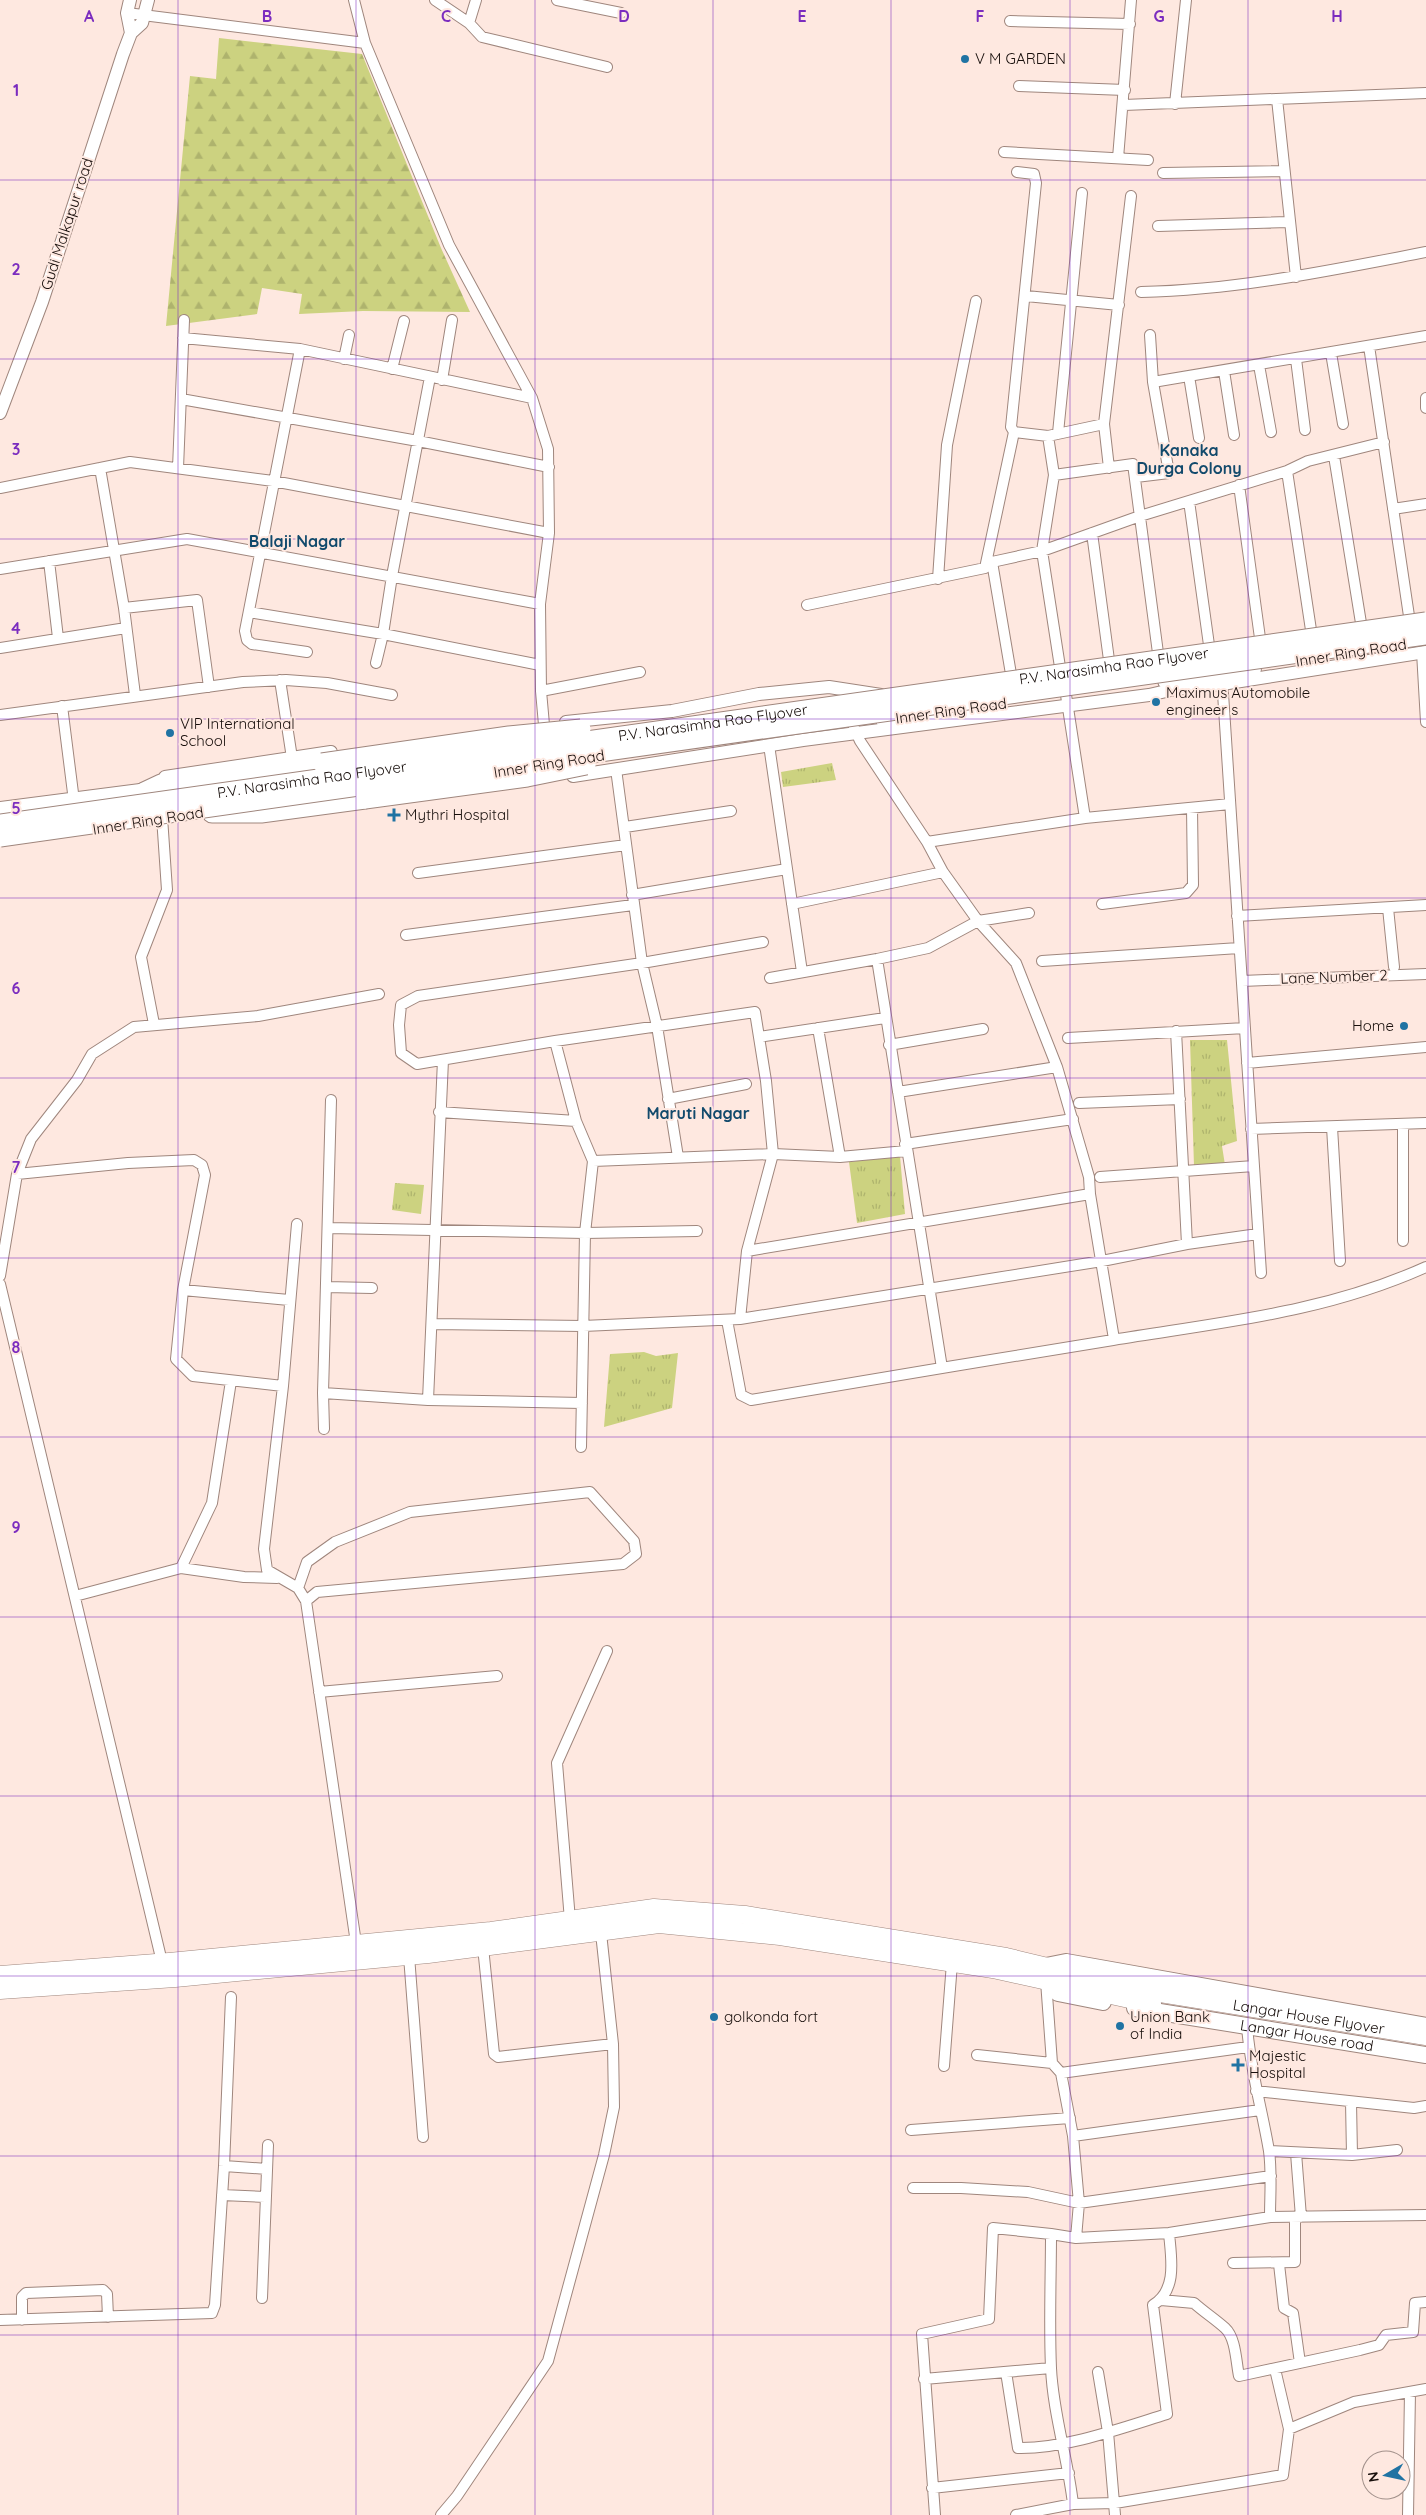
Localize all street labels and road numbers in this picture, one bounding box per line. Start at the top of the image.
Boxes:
street label: Gudi Malkapur road [36,156,97,292]
street label: Inner Ring Road [1294,634,1408,671]
street label: P.V. Narasimha Rao Flyover [1018,643,1210,689]
street label: Inner Ring Road [894,693,1008,728]
street label: P.V. Narasimha Rao Flyover [617,700,809,745]
street label: Inner Ring Road [492,745,606,782]
street label: P.V. Narasimha Rao Flyover [216,756,408,802]
street label: Inner Ring Road [91,802,205,839]
street label: Lane Number 2 [1280,965,1388,988]
street label: Langar House Flyover [1232,1995,1386,2038]
street label: Langar House road [1239,2015,1375,2055]

